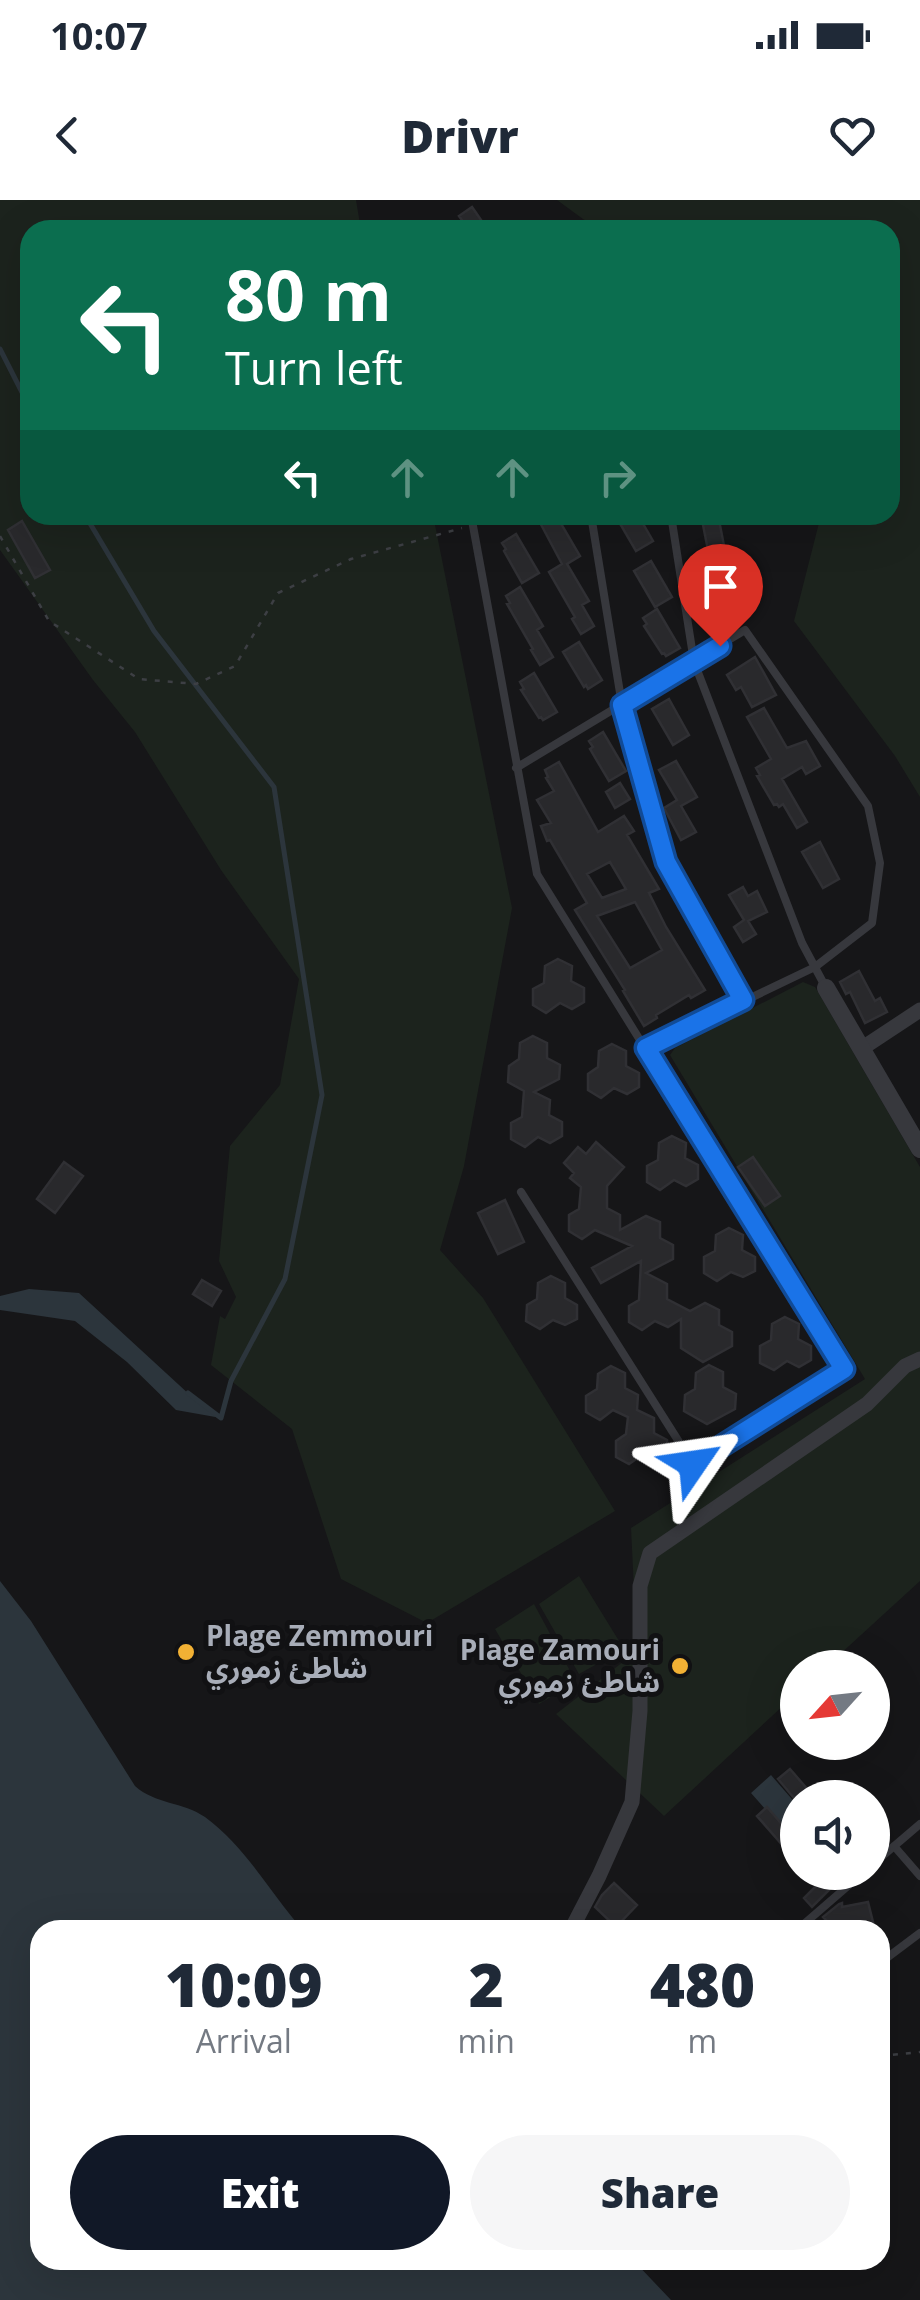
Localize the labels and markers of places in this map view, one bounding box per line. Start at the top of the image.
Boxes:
pin [678,544,763,647]
place label: Plage Zemmouri شاطئ زموري [206,1616,433,1690]
place label: Plage Zamouri شاطئ زموري [460,1630,660,1704]
marker: Plage Zemmouri شاطئ زموري [175,1641,197,1663]
marker: Plage Zamouri شاطئ زموري [669,1655,691,1677]

